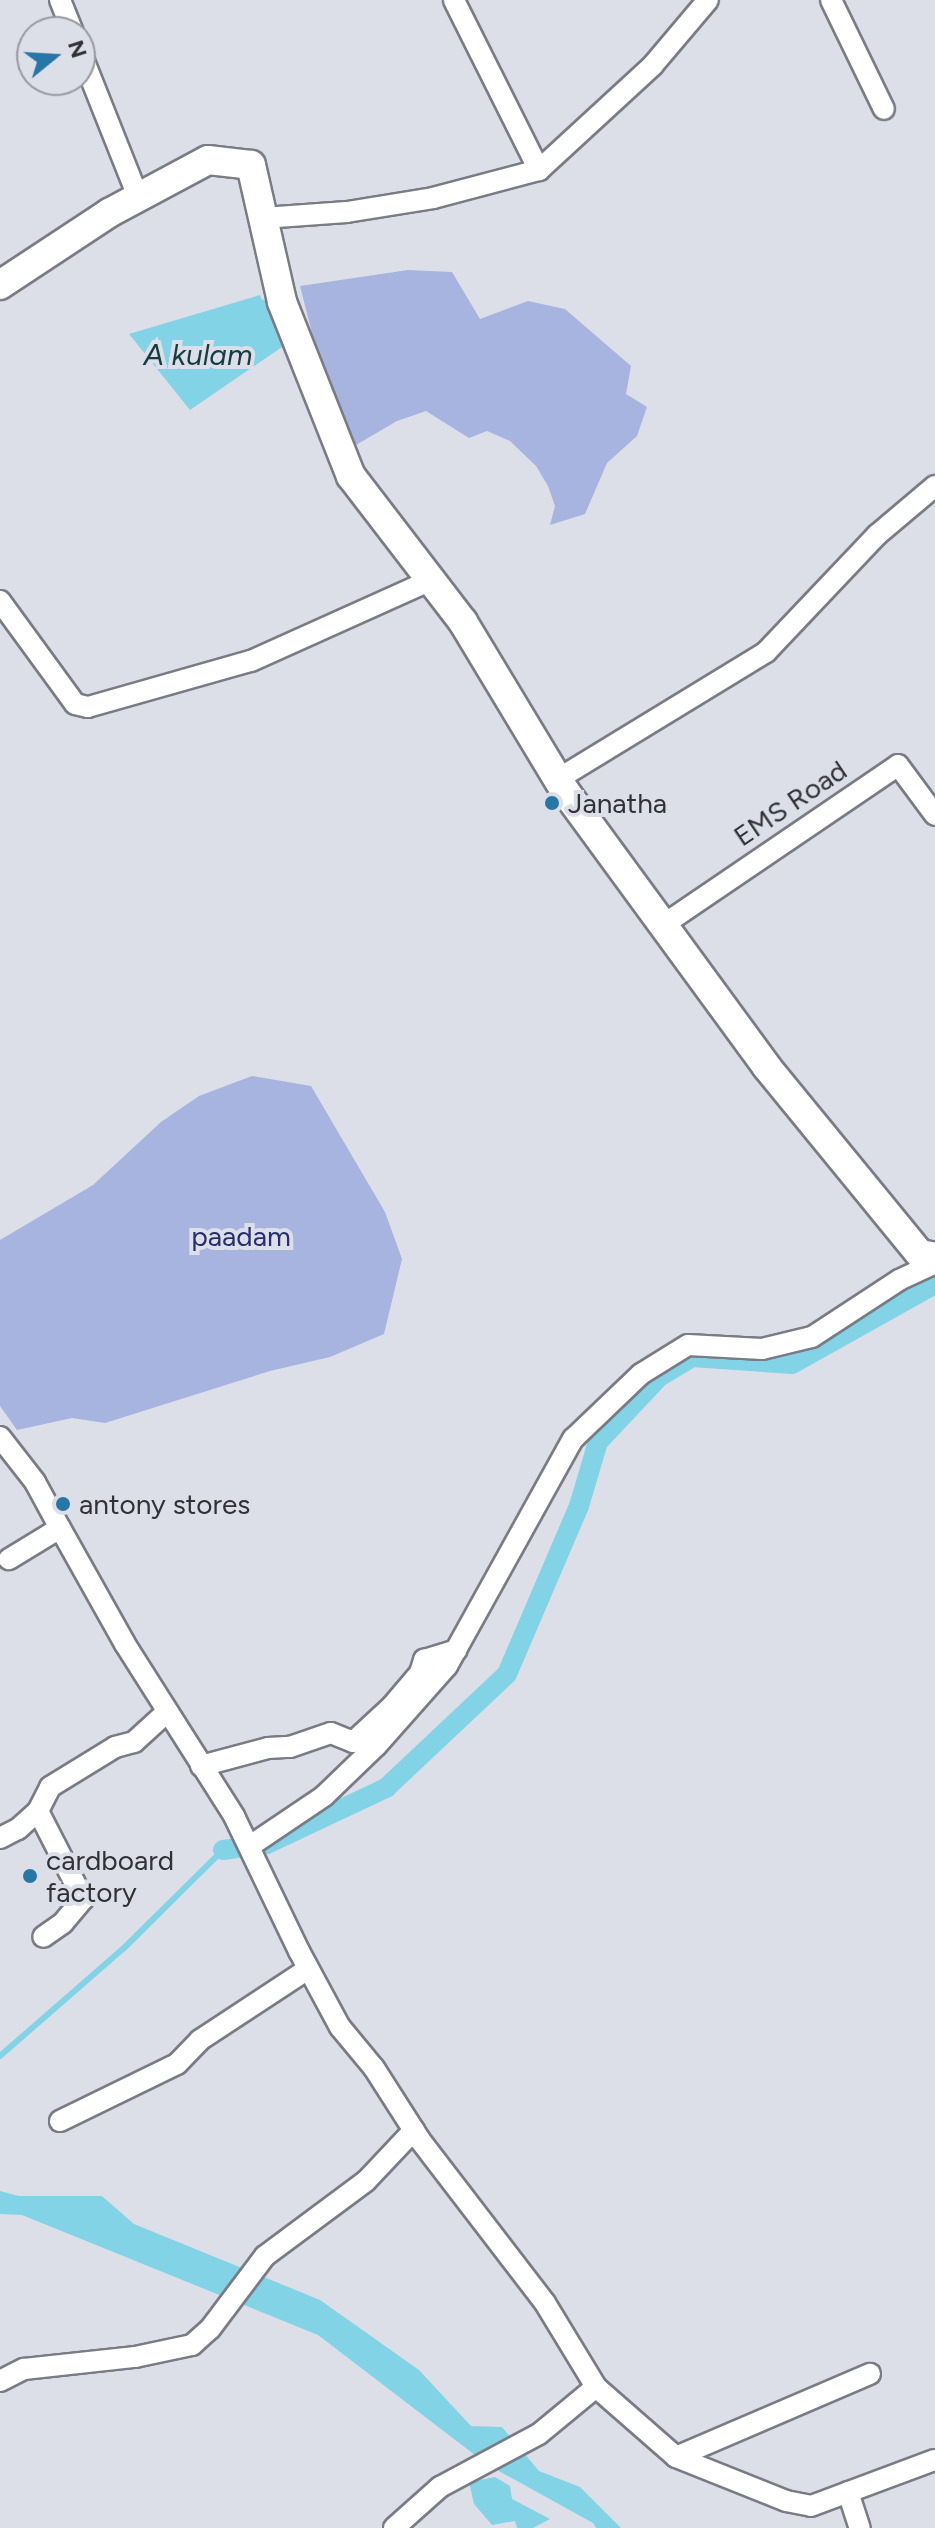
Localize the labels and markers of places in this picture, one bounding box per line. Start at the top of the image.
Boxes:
place label: Janatha [568,786,667,820]
marker: Janatha [543,794,561,812]
place label: antony stores [79,1487,250,1521]
marker: antony stores [54,1495,72,1513]
place label: cardboard factory [46,1843,174,1909]
marker: cardboard factory [21,1867,39,1885]

